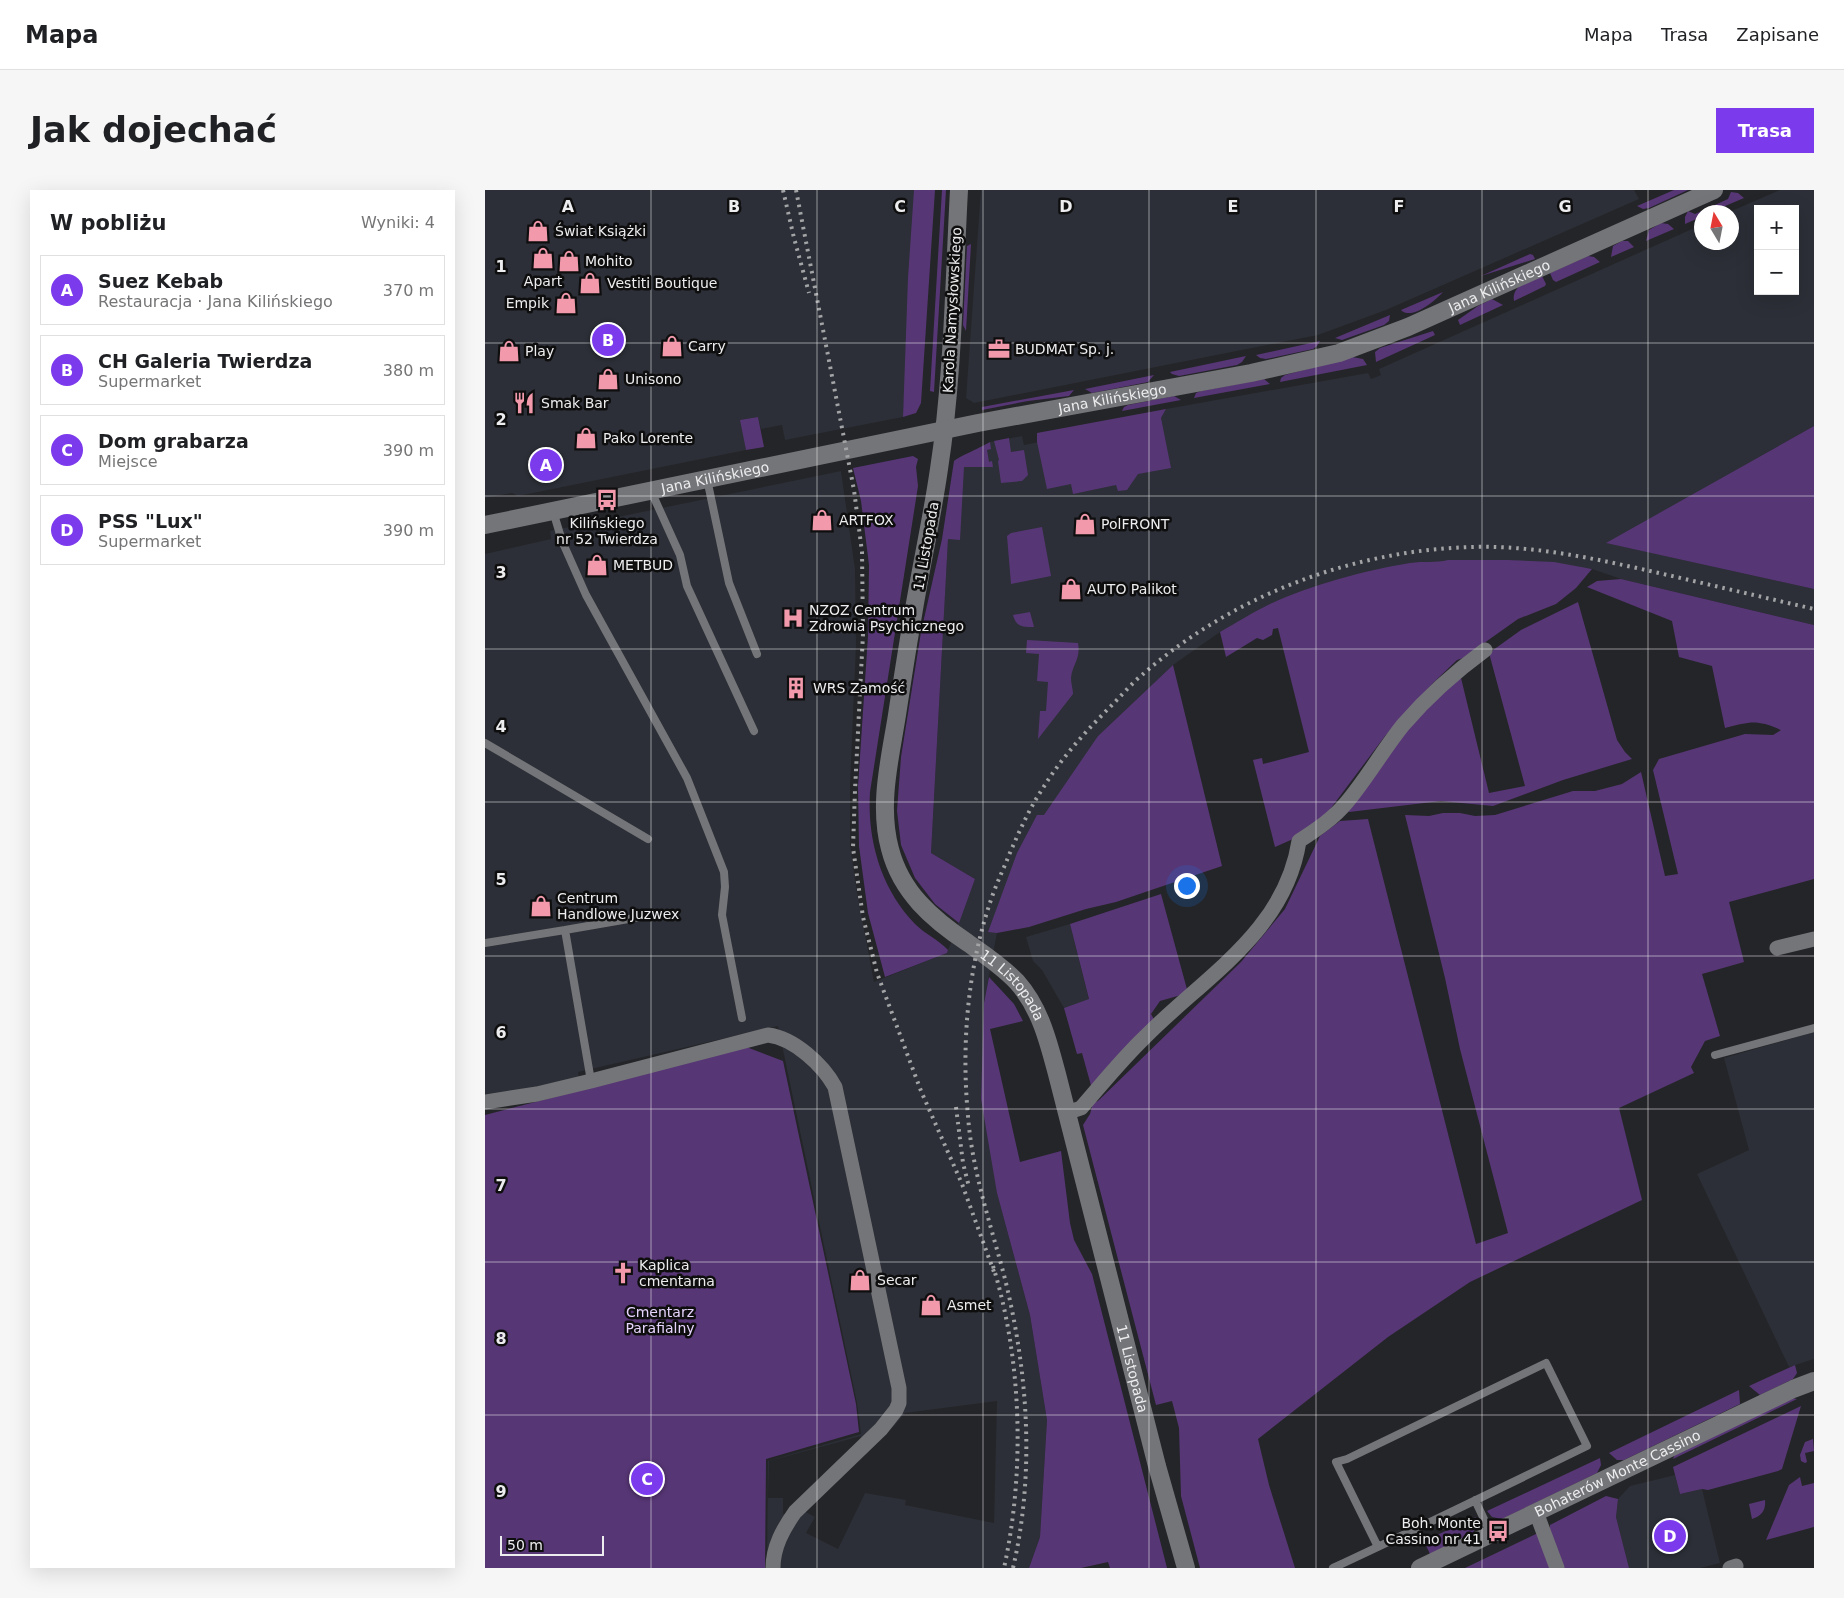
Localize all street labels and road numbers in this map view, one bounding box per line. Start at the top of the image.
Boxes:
street label: Karola Namysłowskiego [940,227,964,393]
street label: Jana Kilińskiego [1445,256,1553,316]
street label: Jana Kilińskiego [1056,381,1168,416]
street label: Jana Kilińskiego [659,458,770,497]
street label: 11 Listopada [910,500,942,592]
street label: 11 Listopada [977,946,1047,1023]
street label: 11 Listopada [1113,1323,1151,1414]
street label: Bohaterów Monte Cassino [1532,1427,1703,1520]

